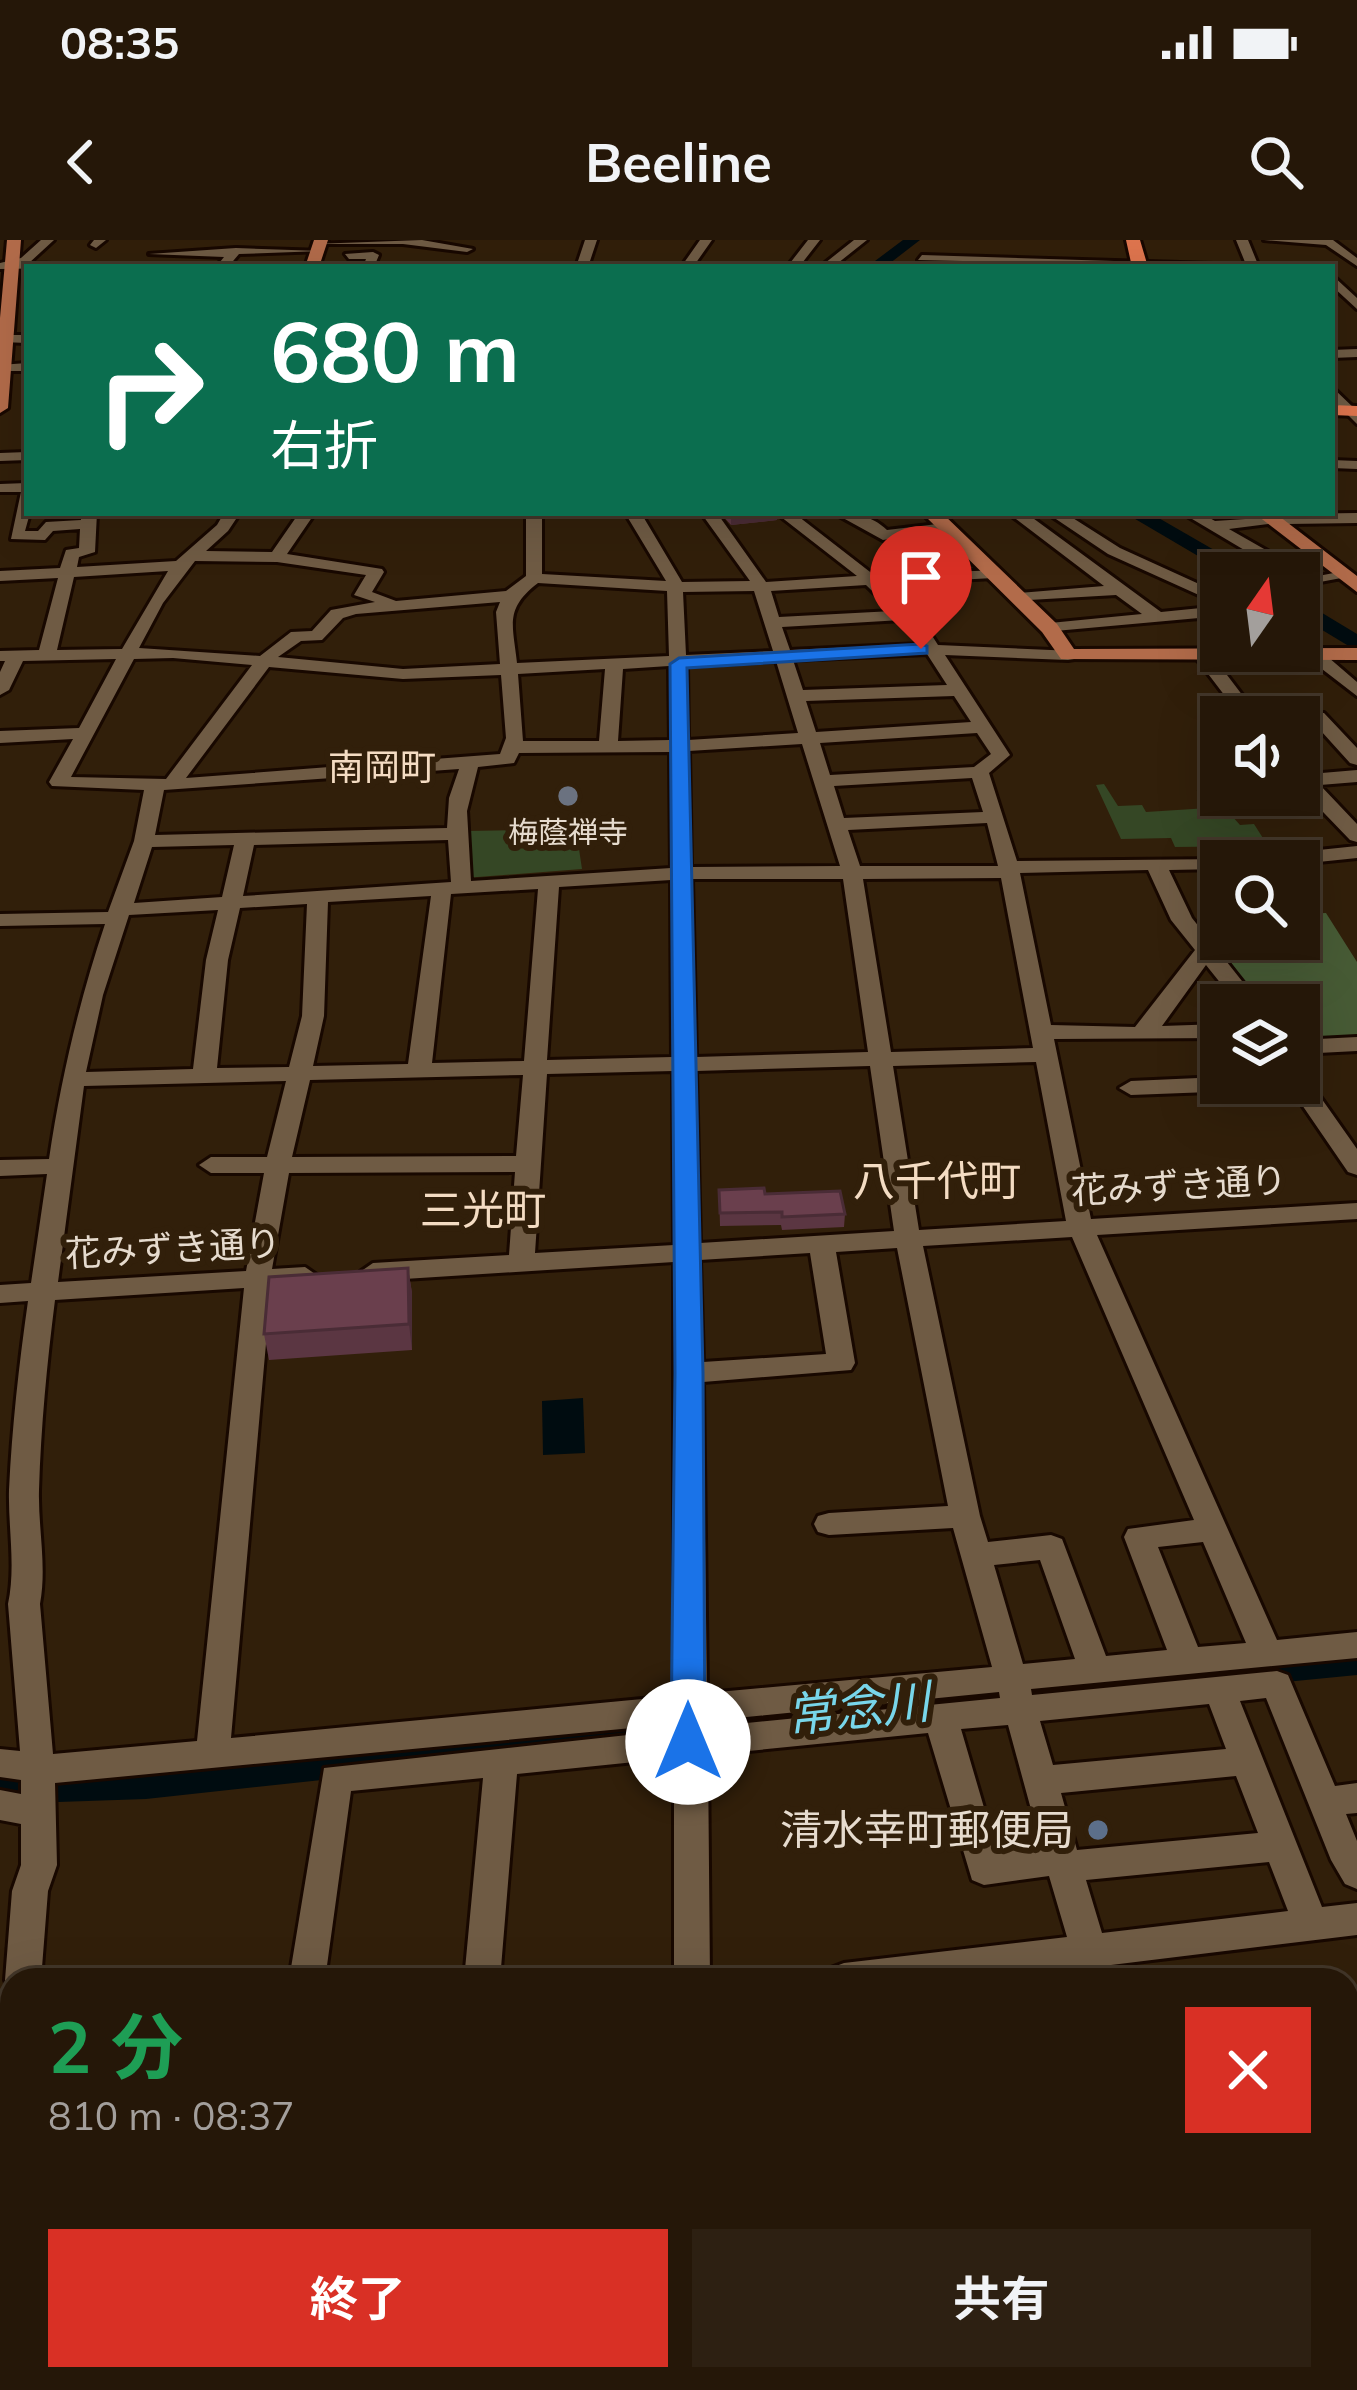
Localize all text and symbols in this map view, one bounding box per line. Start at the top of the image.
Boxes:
text: 08:35 [60,14,179,70]
text: Beeline [585,128,772,196]
icon: back [48,129,114,195]
icon: search [1243,129,1309,195]
text: 680 m [270,298,520,403]
icon: right [72,312,228,468]
text: 右折 [270,411,378,479]
pin [870,526,972,649]
icon: arrive [888,544,954,610]
north arrow [1200,552,1320,672]
map controls [1200,552,1320,1104]
button: sound [1200,696,1320,816]
district label: 南岡町 [328,744,436,789]
marker: 梅蔭禅寺 [555,783,581,809]
place label: 梅蔭禅寺 [508,813,628,851]
button: search [1200,840,1320,960]
button: layers [1200,984,1320,1104]
district label: 八千代町 [853,1154,1021,1207]
street label: 花みずき通り [1070,1156,1288,1213]
district label: 三光町 [420,1183,546,1236]
street label: 花みずき通り [64,1219,282,1276]
water label: 常念川 [783,1669,938,1744]
position arrow [625,1679,751,1805]
place label: 清水幸町郵便局 [780,1803,1074,1856]
marker: 清水幸町郵便局 [1085,1817,1111,1843]
text: 2 分 [48,2001,183,2091]
button: close [1185,2007,1311,2133]
text: 810 m · 08:37 [48,2091,294,2140]
button: 終了 [48,2229,668,2367]
button: 共有 [692,2229,1311,2367]

